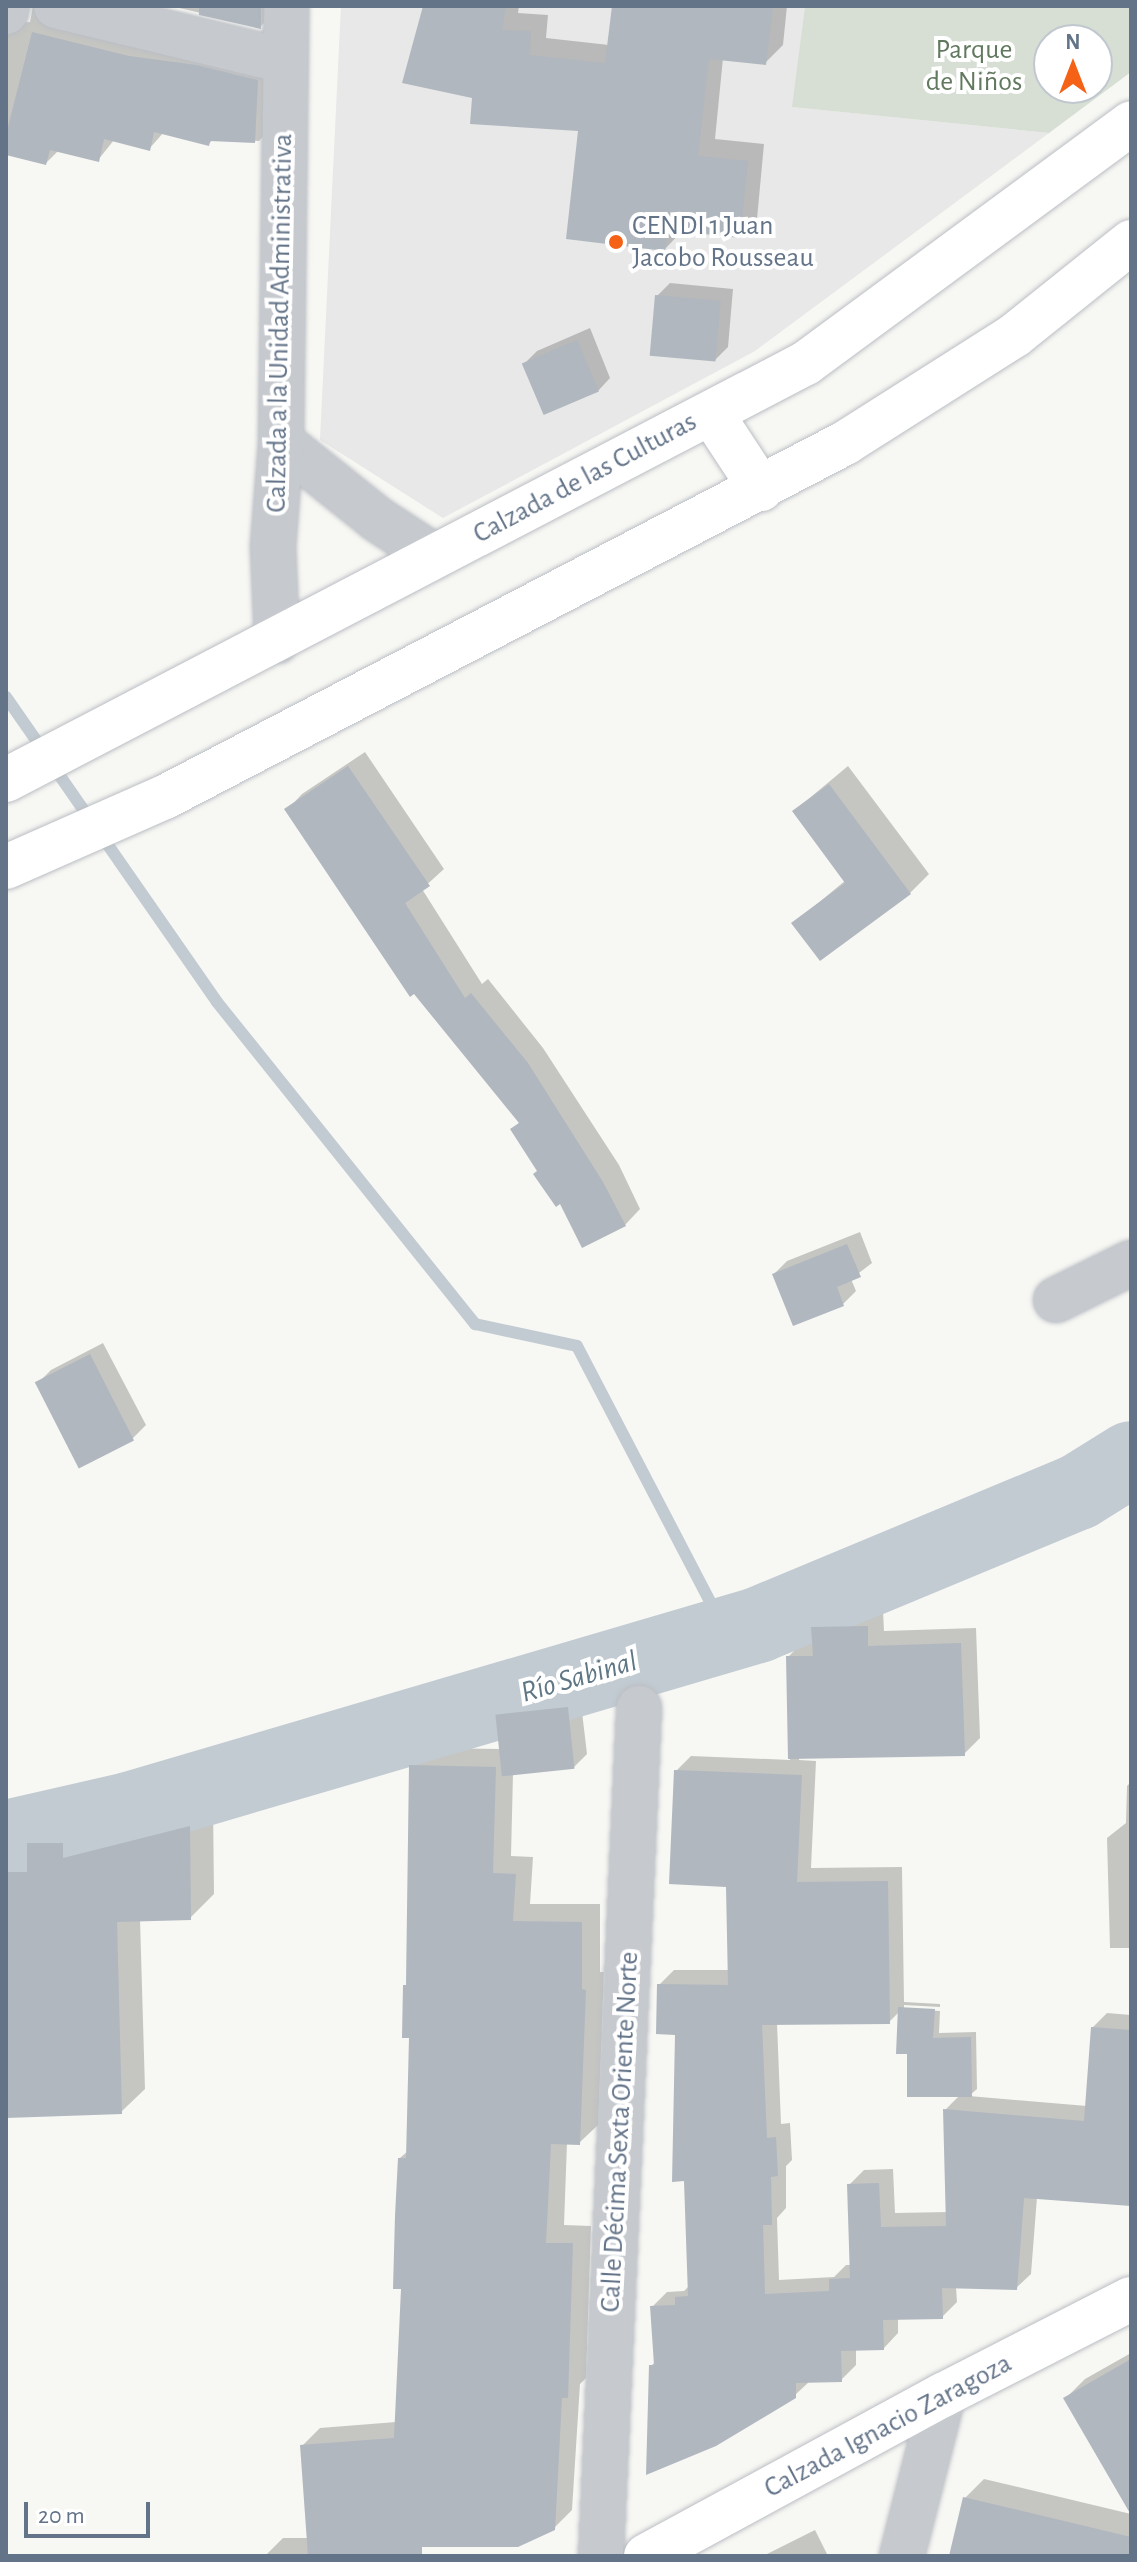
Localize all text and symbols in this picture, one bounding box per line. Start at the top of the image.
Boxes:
north arrow [1033,24,1113,104]
text: N [1065,31,1081,53]
park label: Parque de Niños [926,33,1022,99]
street label: Calzada a la Unidad Administrativa [260,133,300,513]
place label: CENDI 1 Juan Jacobo Rousseau [632,209,814,275]
marker: CENDI 1 Juan Jacobo Rousseau [607,233,625,251]
street label: Calzada de las Culturas [468,405,702,551]
water label: Río Sabinal [517,1643,641,1711]
street label: Calle Décima Sexta Oriente Norte [594,1951,646,2313]
street label: Calzada Ignacio Zaragoza [759,2347,1017,2505]
scale bar [28,2486,154,2536]
text: 20 m [38,2504,85,2528]

